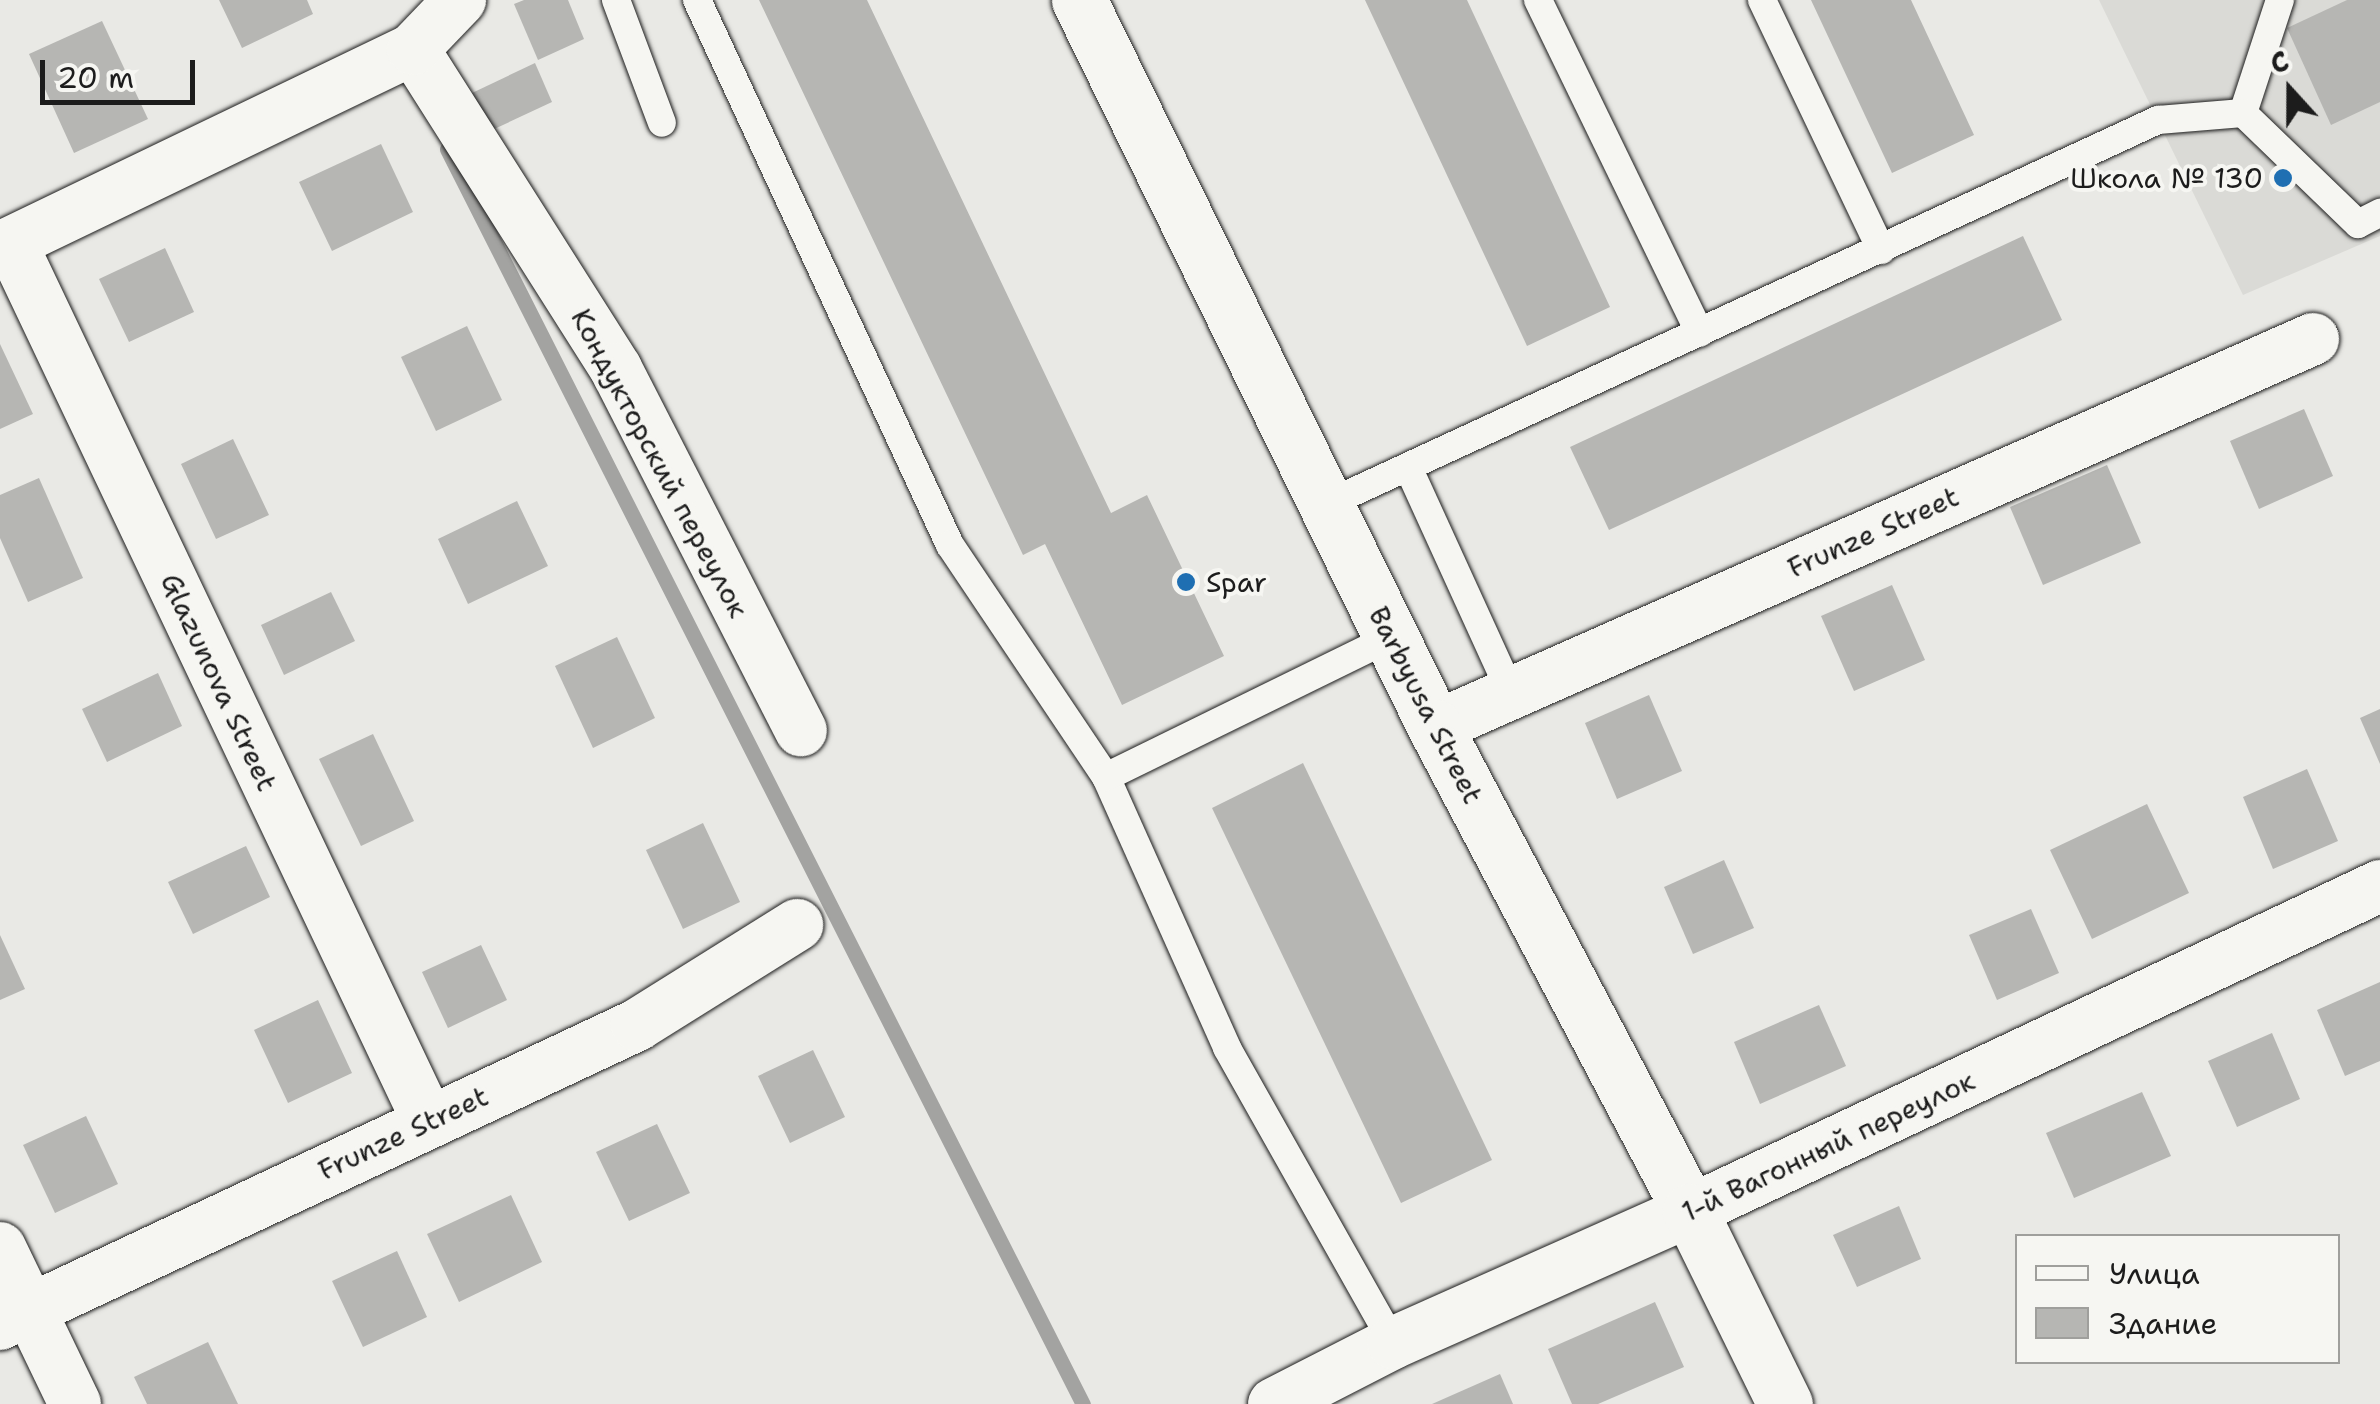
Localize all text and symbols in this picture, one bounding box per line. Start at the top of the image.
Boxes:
scale bar [45,40,200,102]
north arrow [2240,40,2340,140]
text: С [2264,41,2294,83]
text: 20 m [57,57,134,98]
place label: Школа № 130 [2070,161,2263,195]
marker: Школа № 130 [2272,167,2294,189]
street label: Кондукторский переулок [564,303,756,623]
street label: Frunze Street [1782,479,1964,585]
place label: Spar [1206,565,1267,599]
street label: Glazunova Street [154,568,284,796]
marker: Spar [1175,571,1197,593]
street label: Barbyusa Street [1362,601,1490,809]
street label: 1-й Вагонный переулок [1676,1063,1980,1229]
street label: Frunze Street [313,1079,493,1187]
legend [2015,1234,2340,1364]
text: Улица [2109,1253,2200,1294]
text: Здание [2109,1303,2218,1344]

